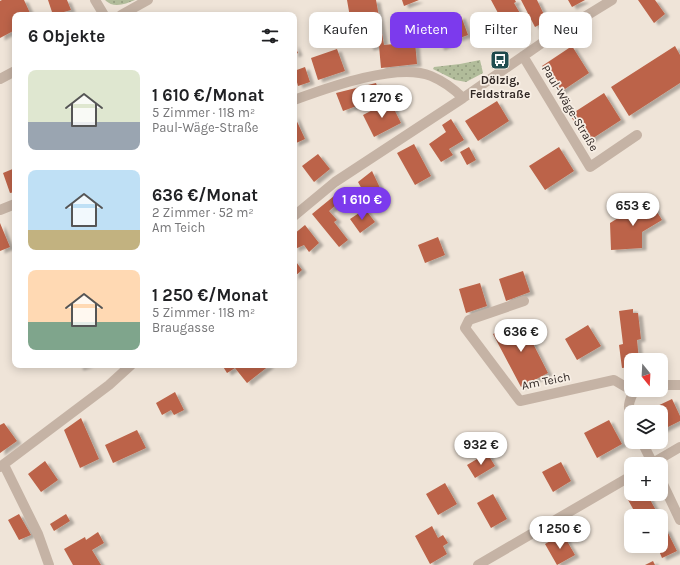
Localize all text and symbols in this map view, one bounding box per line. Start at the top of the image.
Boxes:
chip: Kaufen [309,12,382,48]
chip: Mieten [390,12,462,48]
chip: Filter [470,12,531,48]
chip: Neu [539,12,592,48]
icon: filters [259,25,281,47]
text: 6 Objekte [28,26,105,46]
bus stop icon: Dölzig, Feldstraße [489,49,511,71]
street label: Paul-Wäge-Straße [539,62,601,154]
place label: Dölzig, Feldstraße [470,73,530,101]
text: 1 610 €/Monat [152,85,264,105]
pin: 1 270 € [345,85,419,119]
icon: home [60,86,108,134]
text: 1 270 € [361,90,403,105]
text: 5 Zimmer · 118 m² [152,105,255,120]
text: Paul-Wäge-Straße [152,120,259,135]
text: 636 €/Monat [152,185,258,205]
icon: home [60,186,108,234]
pin: 1 610 € [325,187,399,221]
text: 1 610 € [342,192,382,207]
pin: 653 € [605,193,661,227]
text: 653 € [615,198,651,213]
text: 2 Zimmer · 52 m² [152,205,254,220]
text: Am Teich [152,220,205,235]
text: 1 250 €/Monat [152,285,268,305]
icon: home [60,286,108,334]
text: 5 Zimmer · 118 m² [152,305,255,320]
pin: 636 € [493,319,549,353]
text: Braugasse [152,320,215,335]
text: 636 € [503,324,539,339]
north arrow [624,353,668,397]
map controls [624,353,668,553]
street label: Am Teich [520,369,572,393]
button: layers [624,405,668,449]
pin: 932 € [453,432,509,466]
text: 932 € [463,437,499,452]
button: + [624,457,668,501]
button: − [624,509,668,553]
pin: 1 250 € [523,516,597,550]
text: 1 250 € [538,521,582,536]

